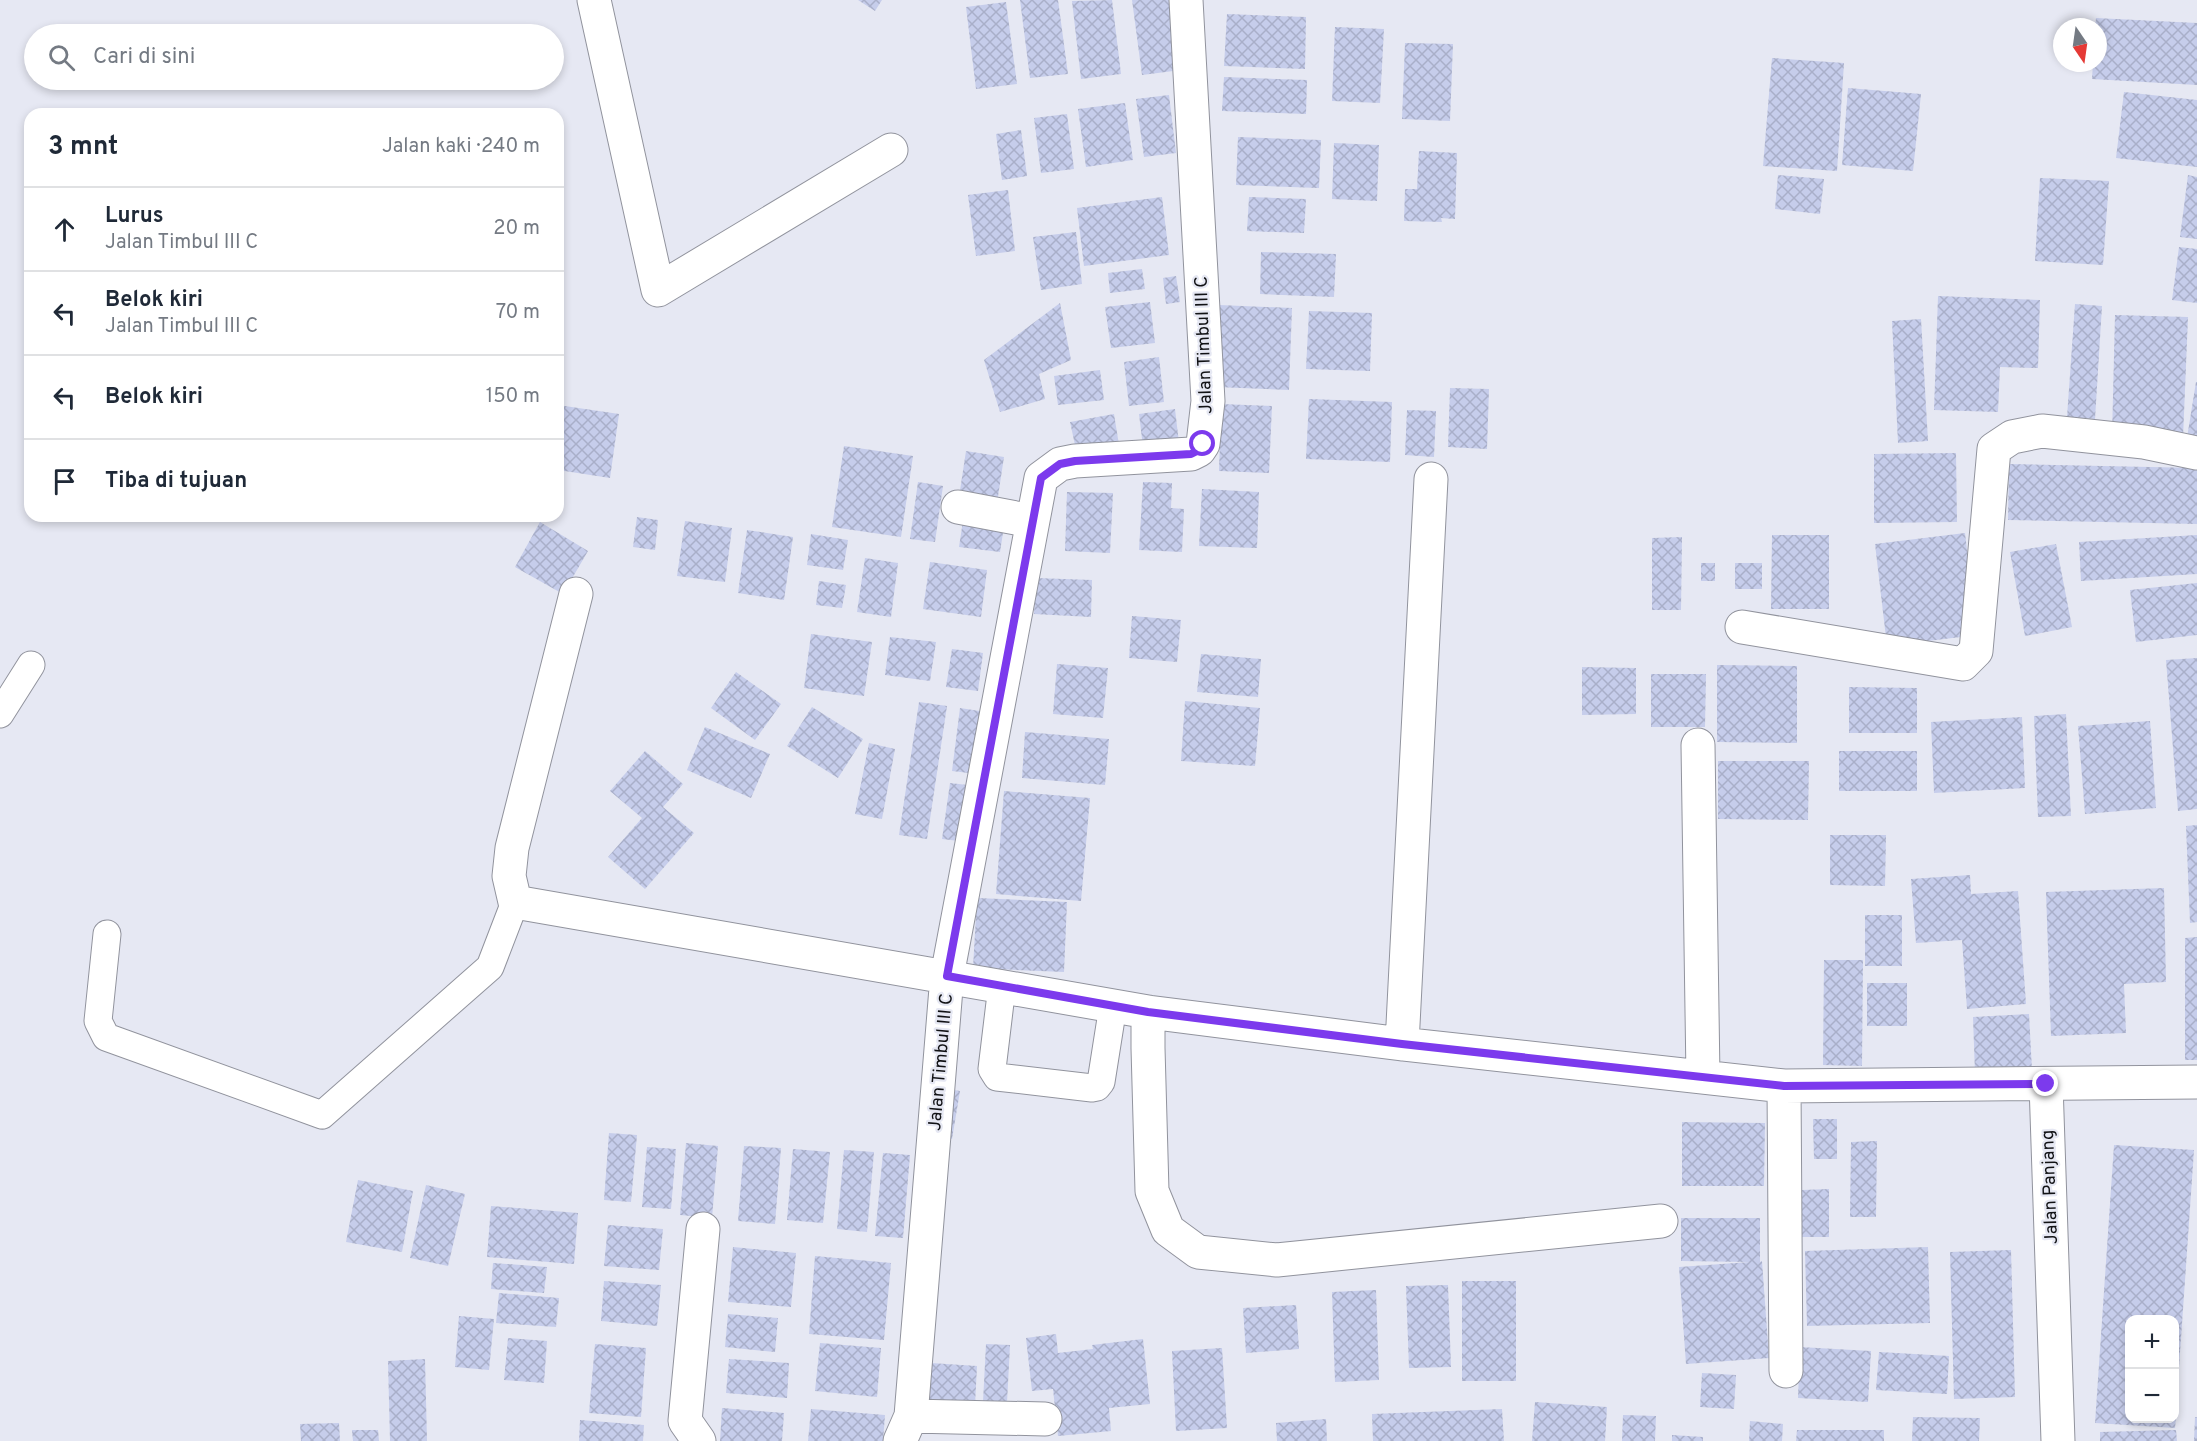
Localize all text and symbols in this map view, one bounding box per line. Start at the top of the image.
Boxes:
north arrow [2053,18,2107,72]
search box [24,24,564,90]
icon: search [45,41,78,74]
text: Cari di sini [93,44,195,71]
text: 3 mnt [48,131,118,164]
text: Jalan kaki · 240 m [382,134,540,160]
text: Lurus [105,203,164,230]
icon: ahead [48,213,81,246]
text: 20 m [493,216,540,242]
text: Jalan Timbul III C [105,230,258,256]
street label: Jalan Timbul III C [1191,276,1218,414]
text: Belok kiri [105,287,203,314]
icon: left [48,297,81,330]
text: 70 m [496,300,540,326]
text: Jalan Timbul III C [105,314,258,340]
icon: left [48,381,81,414]
text: Belok kiri [105,384,203,411]
text: 150 m [486,384,540,410]
route start [1189,430,1215,456]
icon: arrive [48,465,81,498]
text: Tiba di tujuan [105,468,247,495]
street label: Jalan Timbul III C [924,992,959,1132]
route end [2032,1070,2058,1096]
street label: Jalan Panjang [2037,1129,2064,1244]
map controls [2125,1315,2179,1423]
button: + [2125,1315,2179,1369]
button: − [2125,1369,2179,1423]

